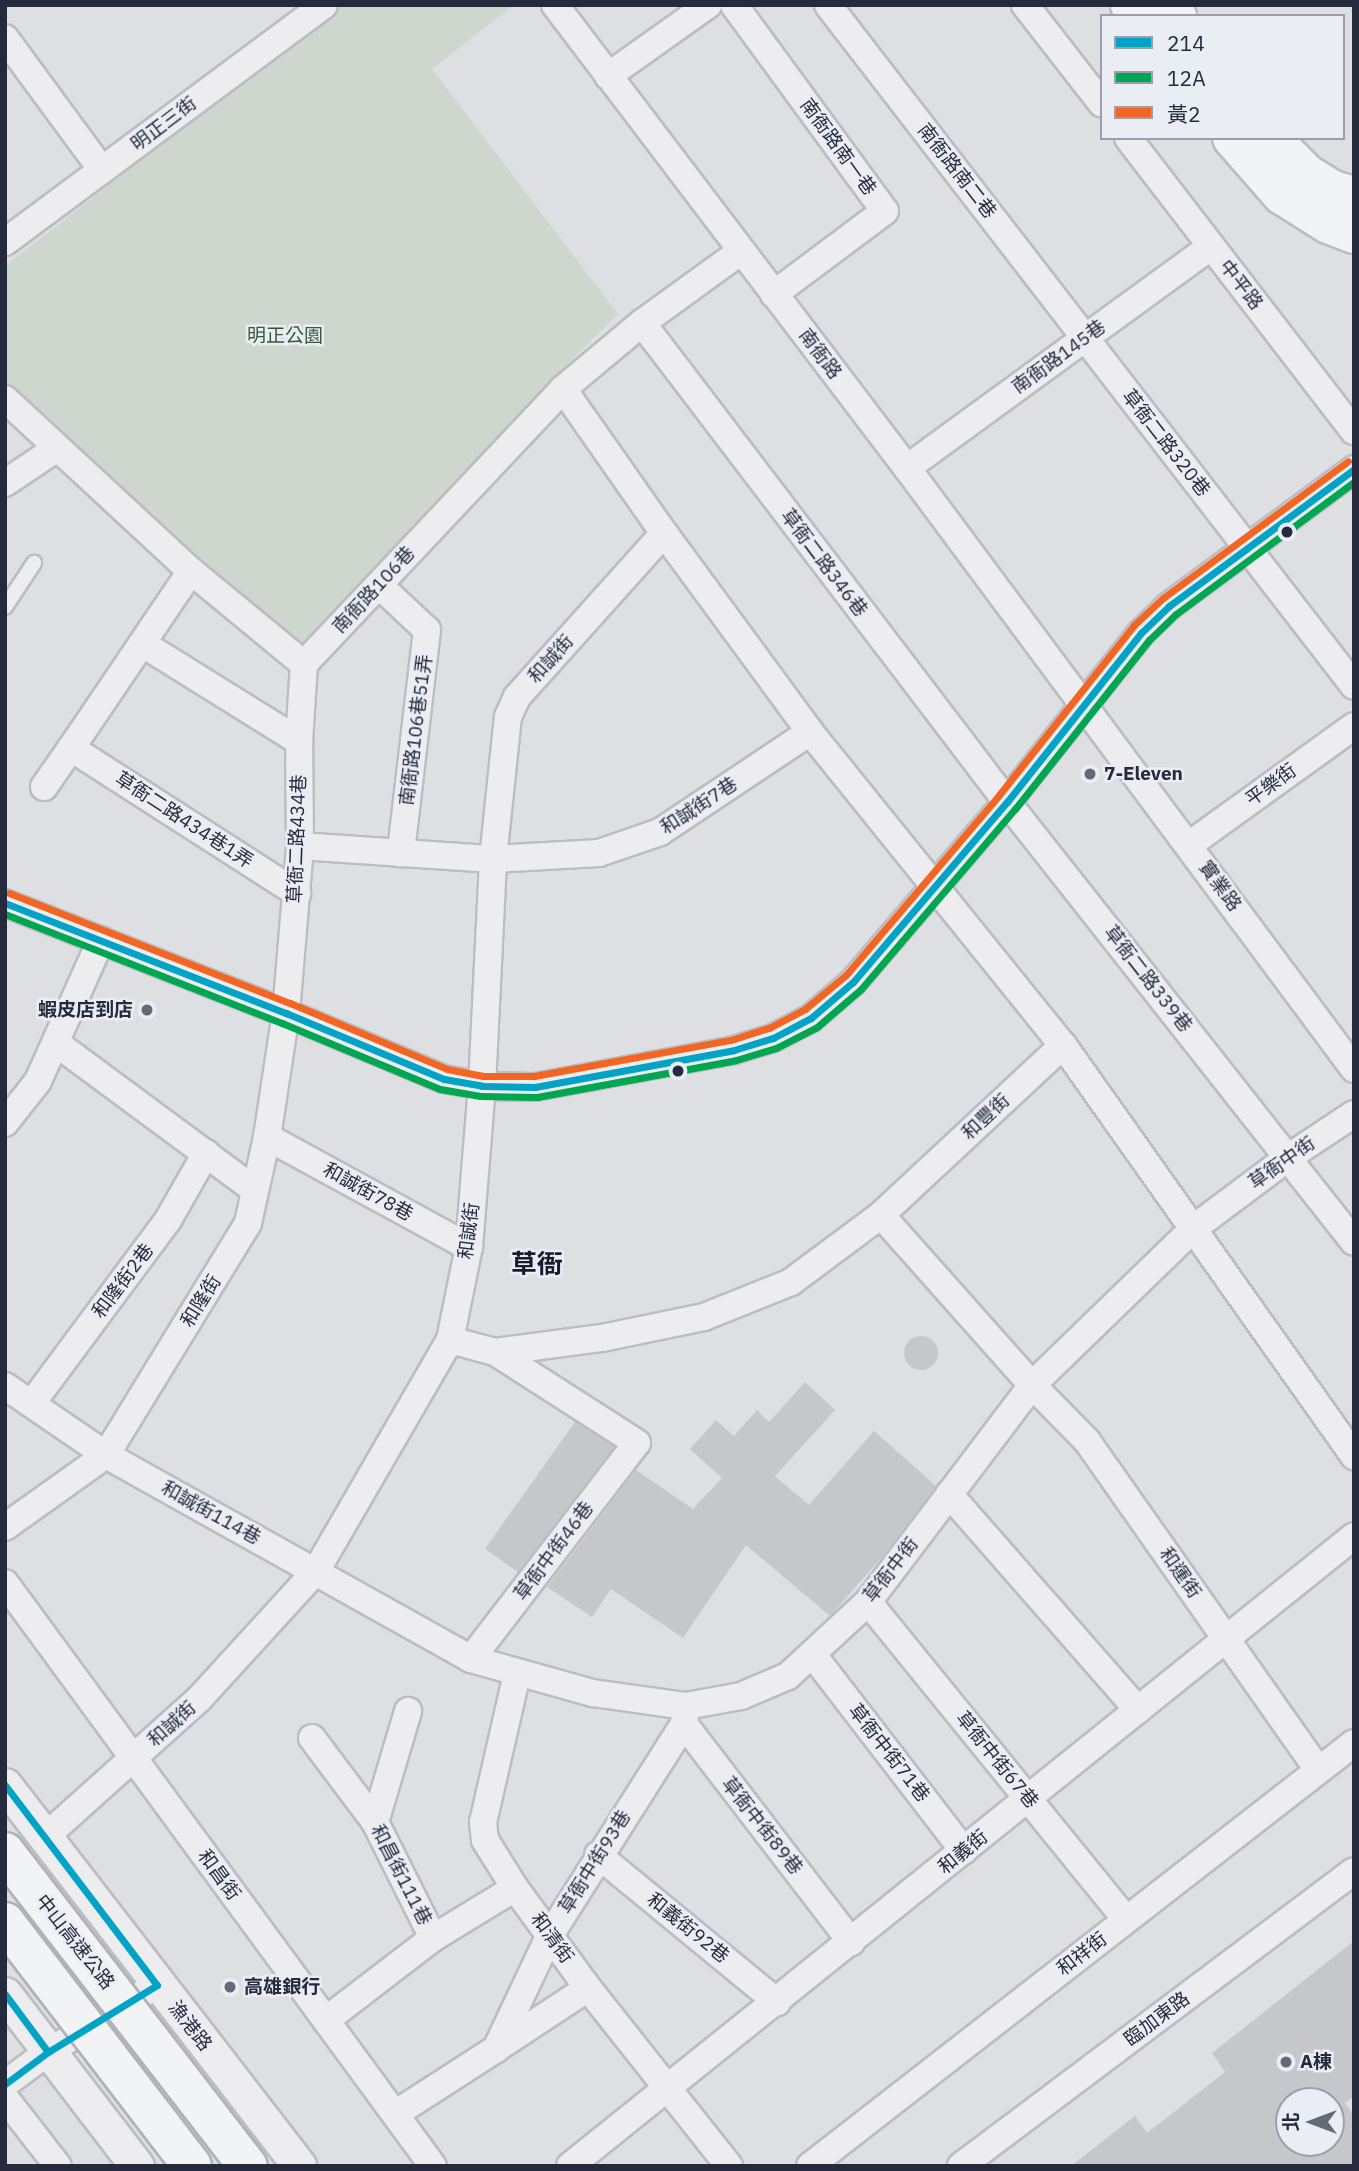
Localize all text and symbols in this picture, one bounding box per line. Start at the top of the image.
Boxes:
legend [1100,14,1345,140]
text: 214 [1167,29,1205,57]
text: 12A [1167,64,1206,92]
street label: 明正三街 [127,92,201,156]
street label: 南衙路南一巷 [795,94,881,200]
text: 黃2 [1167,100,1201,128]
street label: 南衙路南二巷 [913,119,1001,223]
street label: 中平路 [1214,256,1268,314]
street label: 南衙路145巷 [1008,315,1110,399]
street label: 南衙路 [794,324,846,384]
park label: 明正公園 [247,325,323,347]
street label: 草衙二路320巷 [1117,385,1215,501]
street label: 草衙二路346巷 [776,505,872,621]
unlabelled marker [1280,525,1294,539]
street label: 南衙路106巷 [328,542,420,638]
street label: 和誠街 [523,630,579,688]
street label: 南衙路106巷51弄 [395,653,437,807]
street label: 平樂街 [1241,759,1301,811]
place label: 7-Eleven [1104,763,1183,785]
marker: 7-Eleven [1082,766,1098,782]
street label: 草衙二路434巷1弄 [111,767,257,873]
street label: 和誠街7巷 [656,773,742,839]
street label: 草衙二路434巷 [283,774,311,904]
street label: 實業路 [1194,856,1246,916]
street label: 草衙二路339巷 [1099,921,1197,1037]
place label: 蝦皮店到店 [38,999,133,1021]
marker: 蝦皮店到店 [139,1002,155,1018]
unlabelled marker [671,1064,685,1078]
street label: 和豐街 [957,1089,1015,1145]
street label: 草衙中街 [1244,1132,1320,1194]
street label: 和誠街78巷 [319,1158,417,1226]
street label: 和誠街 [454,1201,484,1261]
street label: 和隆街2巷 [88,1239,158,1323]
district label: 草衙 [511,1248,563,1280]
street label: 和隆街 [176,1271,226,1331]
street label: 和誠街114巷 [157,1476,265,1550]
street label: 草衙中街46巷 [509,1497,599,1605]
street label: 草衙中街 [859,1533,923,1607]
street label: 和運街 [1154,1543,1206,1603]
street label: 和誠街 [143,1696,201,1752]
street label: 草衙中街71巷 [844,1700,934,1806]
street label: 草衙中街67巷 [951,1707,1043,1813]
street label: 草衙中街89巷 [717,1773,807,1879]
street label: 草衙中街93巷 [554,1806,636,1918]
street label: 和昌街111巷 [366,1821,436,1929]
street label: 和義街 [934,1825,992,1879]
street label: 和昌街 [193,1845,245,1905]
street label: 和義街92巷 [642,1888,734,1968]
street label: 中山高速公路 [31,1890,119,1994]
street label: 和清街 [526,1908,578,1968]
street label: 和祥街 [1053,1927,1111,1981]
place label: 高雄銀行 [244,1976,320,1998]
marker: 高雄銀行 [222,1979,238,1995]
street label: 臨加東路 [1120,1987,1194,2051]
street label: 漁港路 [163,1997,217,2055]
place label: A棟 [1300,2051,1332,2073]
marker: A棟 [1278,2054,1294,2070]
north arrow [1275,2087,1345,2157]
text: 北 [1279,2113,1303,2132]

